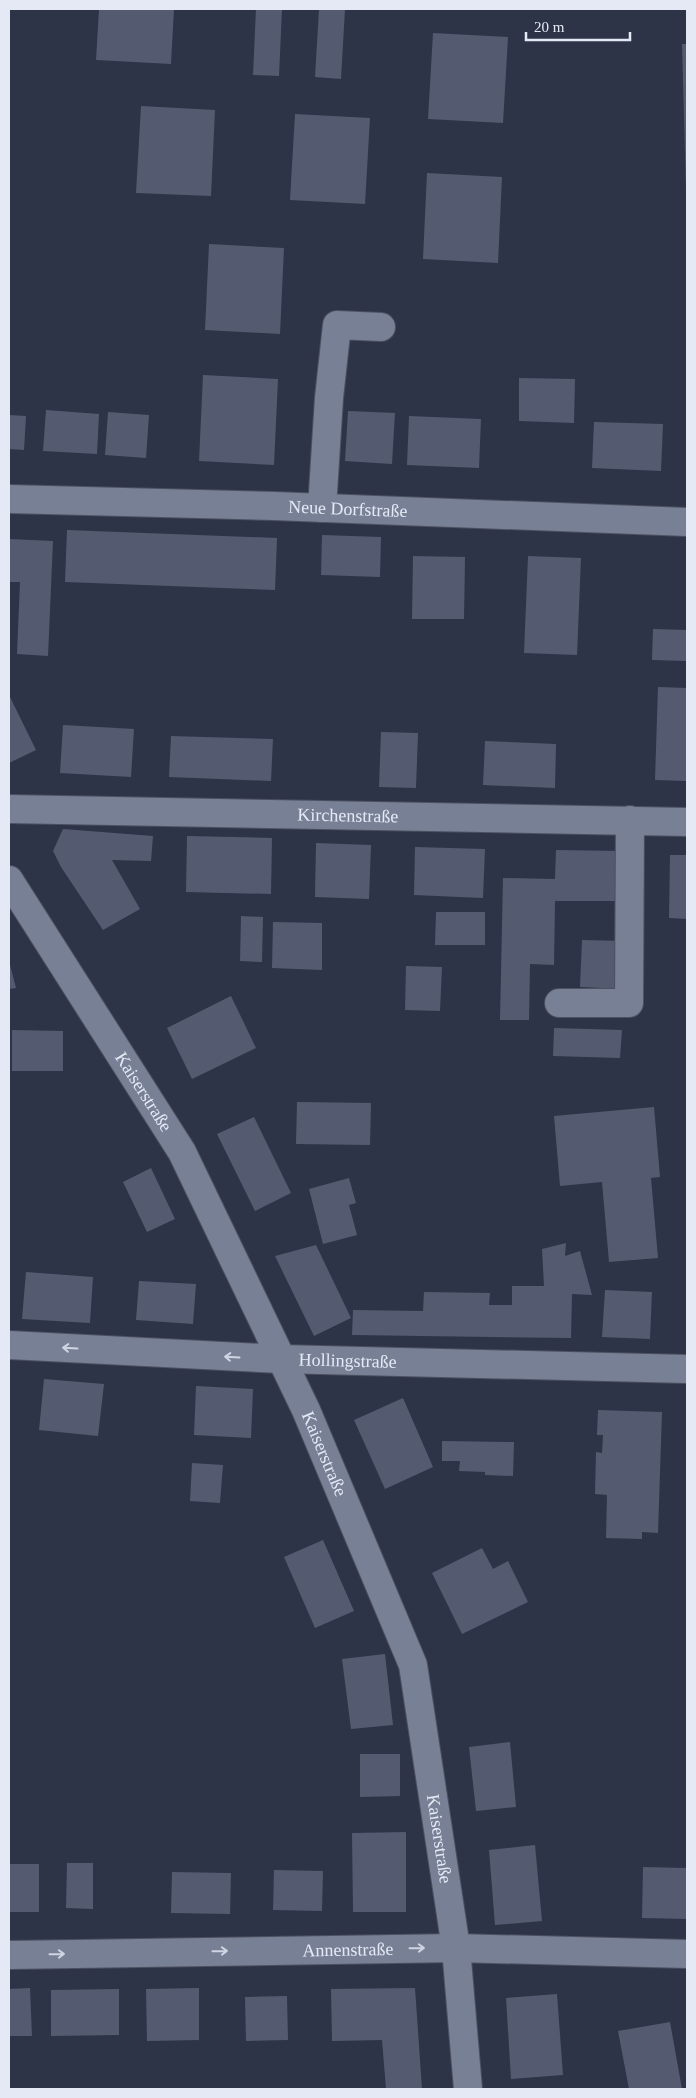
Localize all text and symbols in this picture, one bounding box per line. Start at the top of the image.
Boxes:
scale bar [526,10,630,42]
text: 20 m [534,19,565,35]
street label: Neue Dorfstraße [288,497,408,521]
street label: Kirchenstraße [297,805,399,826]
street label: Kaiserstraße [111,1048,176,1135]
one-way arrow [62,1344,78,1353]
street label: Hollingstraße [298,1349,397,1372]
one-way arrow [225,1352,241,1361]
street label: Kaiserstraße [298,1408,351,1499]
street label: Kaiserstraße [423,1793,456,1885]
street label: Annenstraße [302,1939,394,1960]
one-way arrow [409,1943,425,1953]
one-way arrow [212,1947,228,1956]
one-way arrow [49,1949,65,1959]

